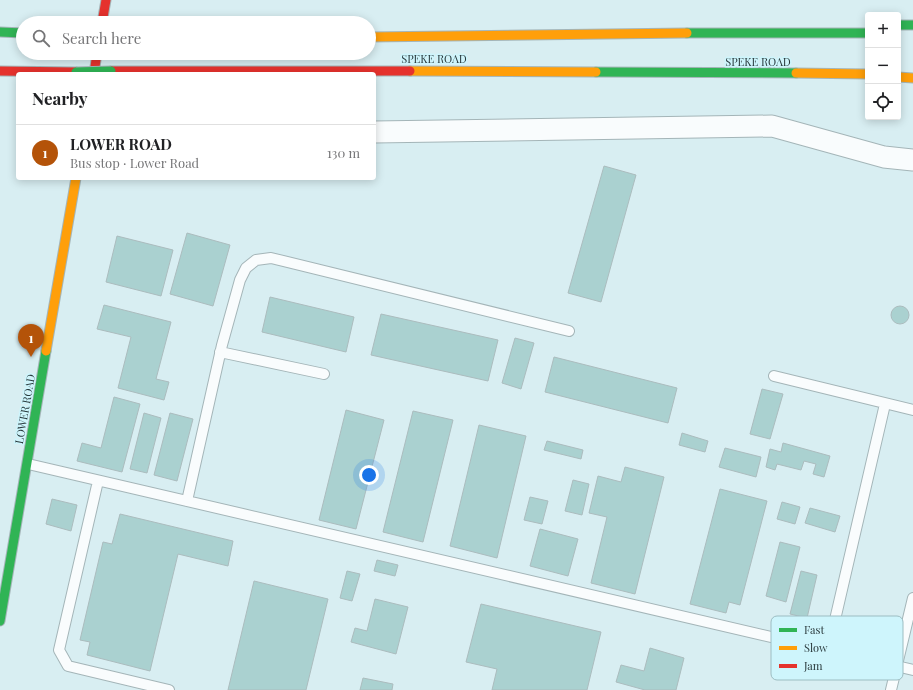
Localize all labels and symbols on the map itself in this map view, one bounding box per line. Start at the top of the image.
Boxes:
street label: SPEKE ROAD [401,51,467,66]
street label: SPEKE ROAD [725,54,791,69]
pin: 1 [18,324,44,357]
street label: LOWER ROAD [11,373,38,445]
your location [359,465,379,485]
legend [771,616,903,680]
text: Fast [804,622,824,637]
text: Slow [804,640,828,655]
text: Jam [803,658,823,673]

